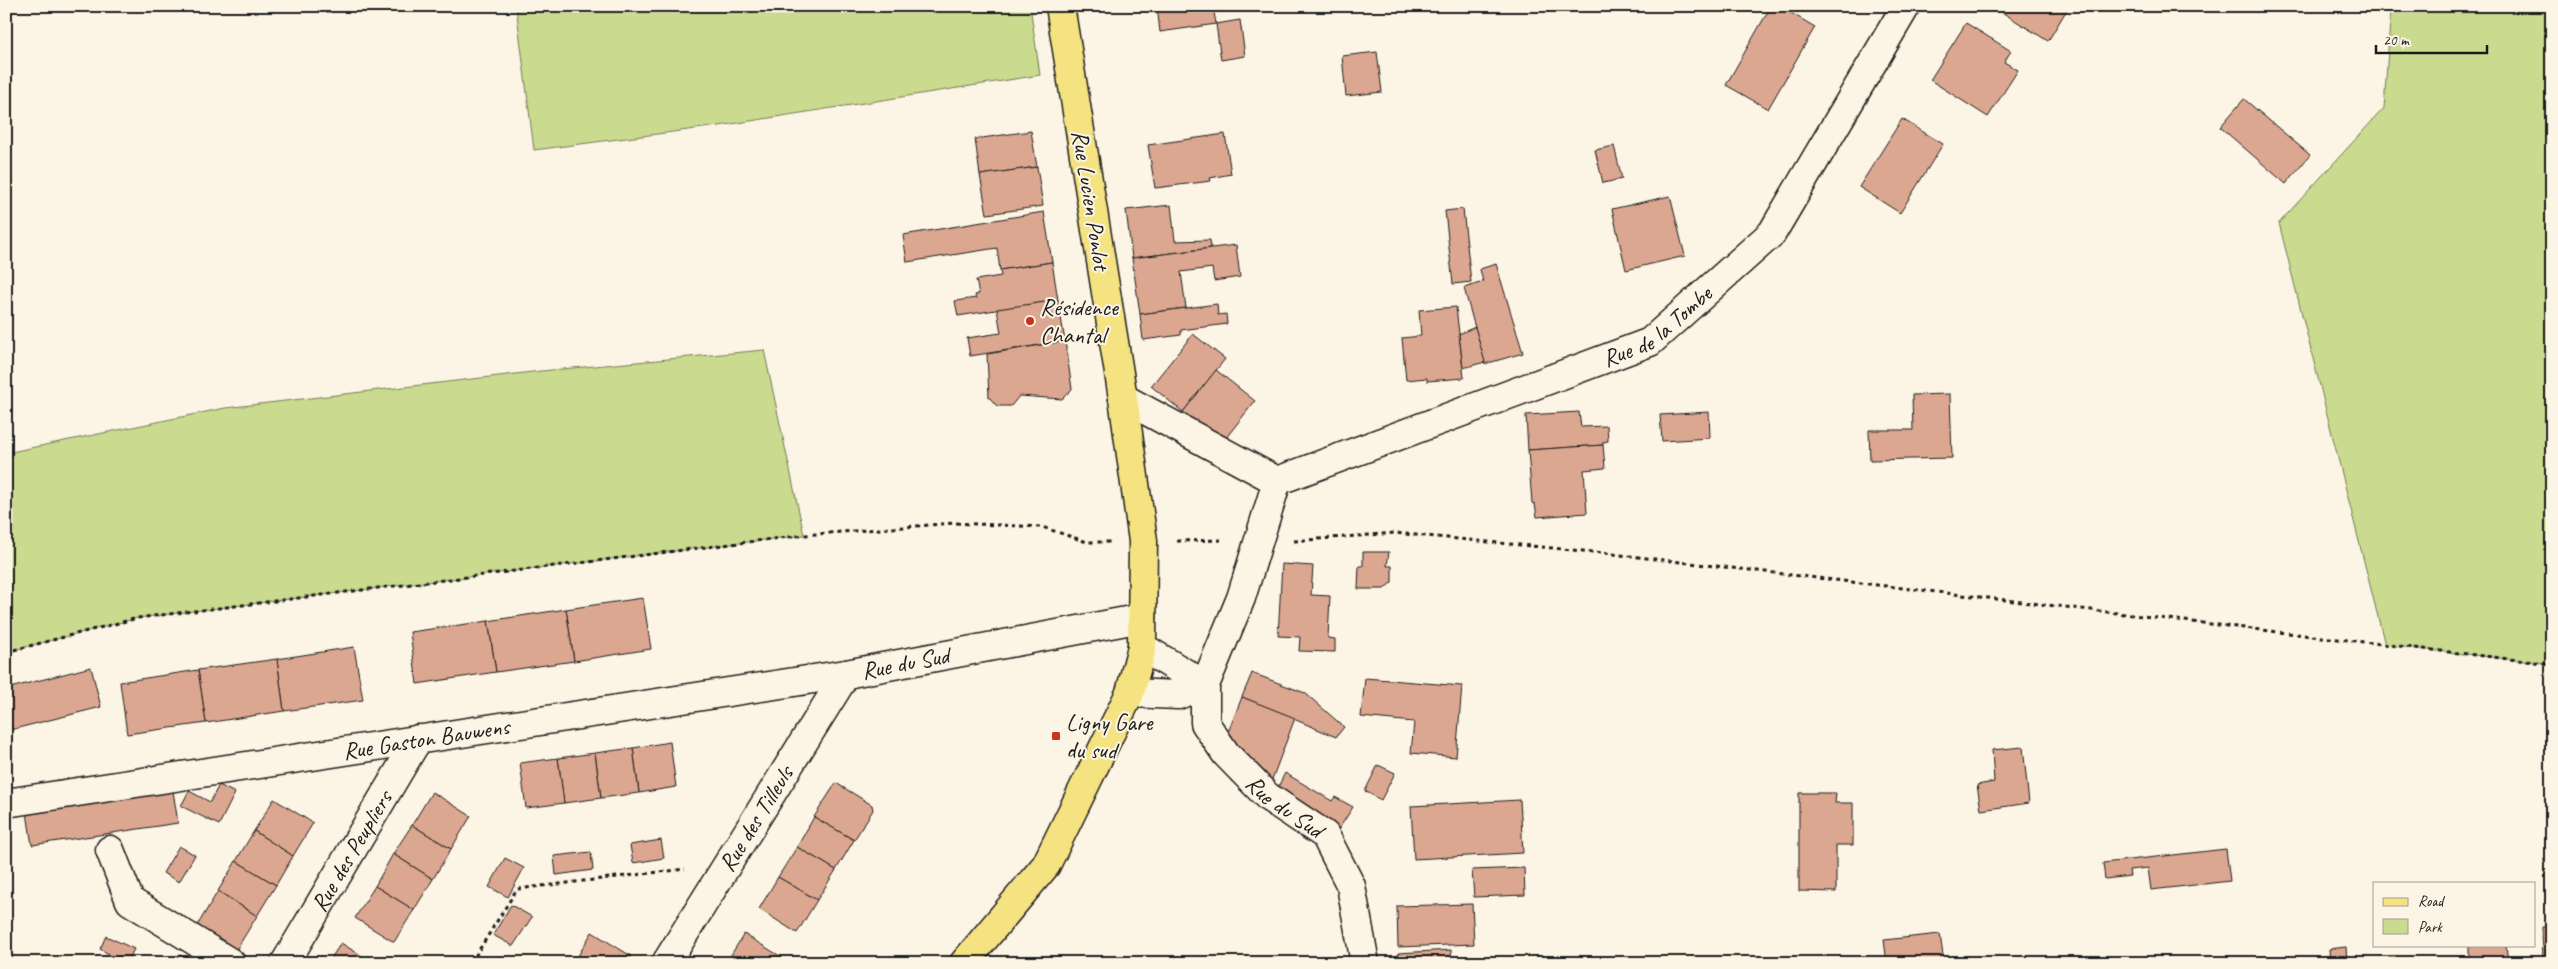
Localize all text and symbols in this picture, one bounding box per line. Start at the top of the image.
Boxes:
scale bar [2376,22,2487,54]
text: 20 m [2383,31,2410,50]
street label: Rue Lucien Ponlot [1065,128,1117,274]
street label: Rue de la Tombe [1598,278,1720,373]
place label: Résidence Chantal [1040,292,1120,350]
marker: Résidence Chantal [1024,315,1036,327]
street label: Rue du Sud [859,639,955,686]
place label: Ligny Gare du sud [1066,707,1154,765]
street label: Rue Gaston Bauwens [341,711,513,766]
marker: Ligny Gare du sud [1050,730,1062,742]
street label: Rue des Tilleuls [712,759,801,877]
street label: Rue du Sud [1240,768,1332,846]
street label: Rue des Peupliers [304,784,400,917]
legend [2373,882,2536,946]
text: Road [2418,892,2445,911]
text: Park [2418,918,2443,937]

